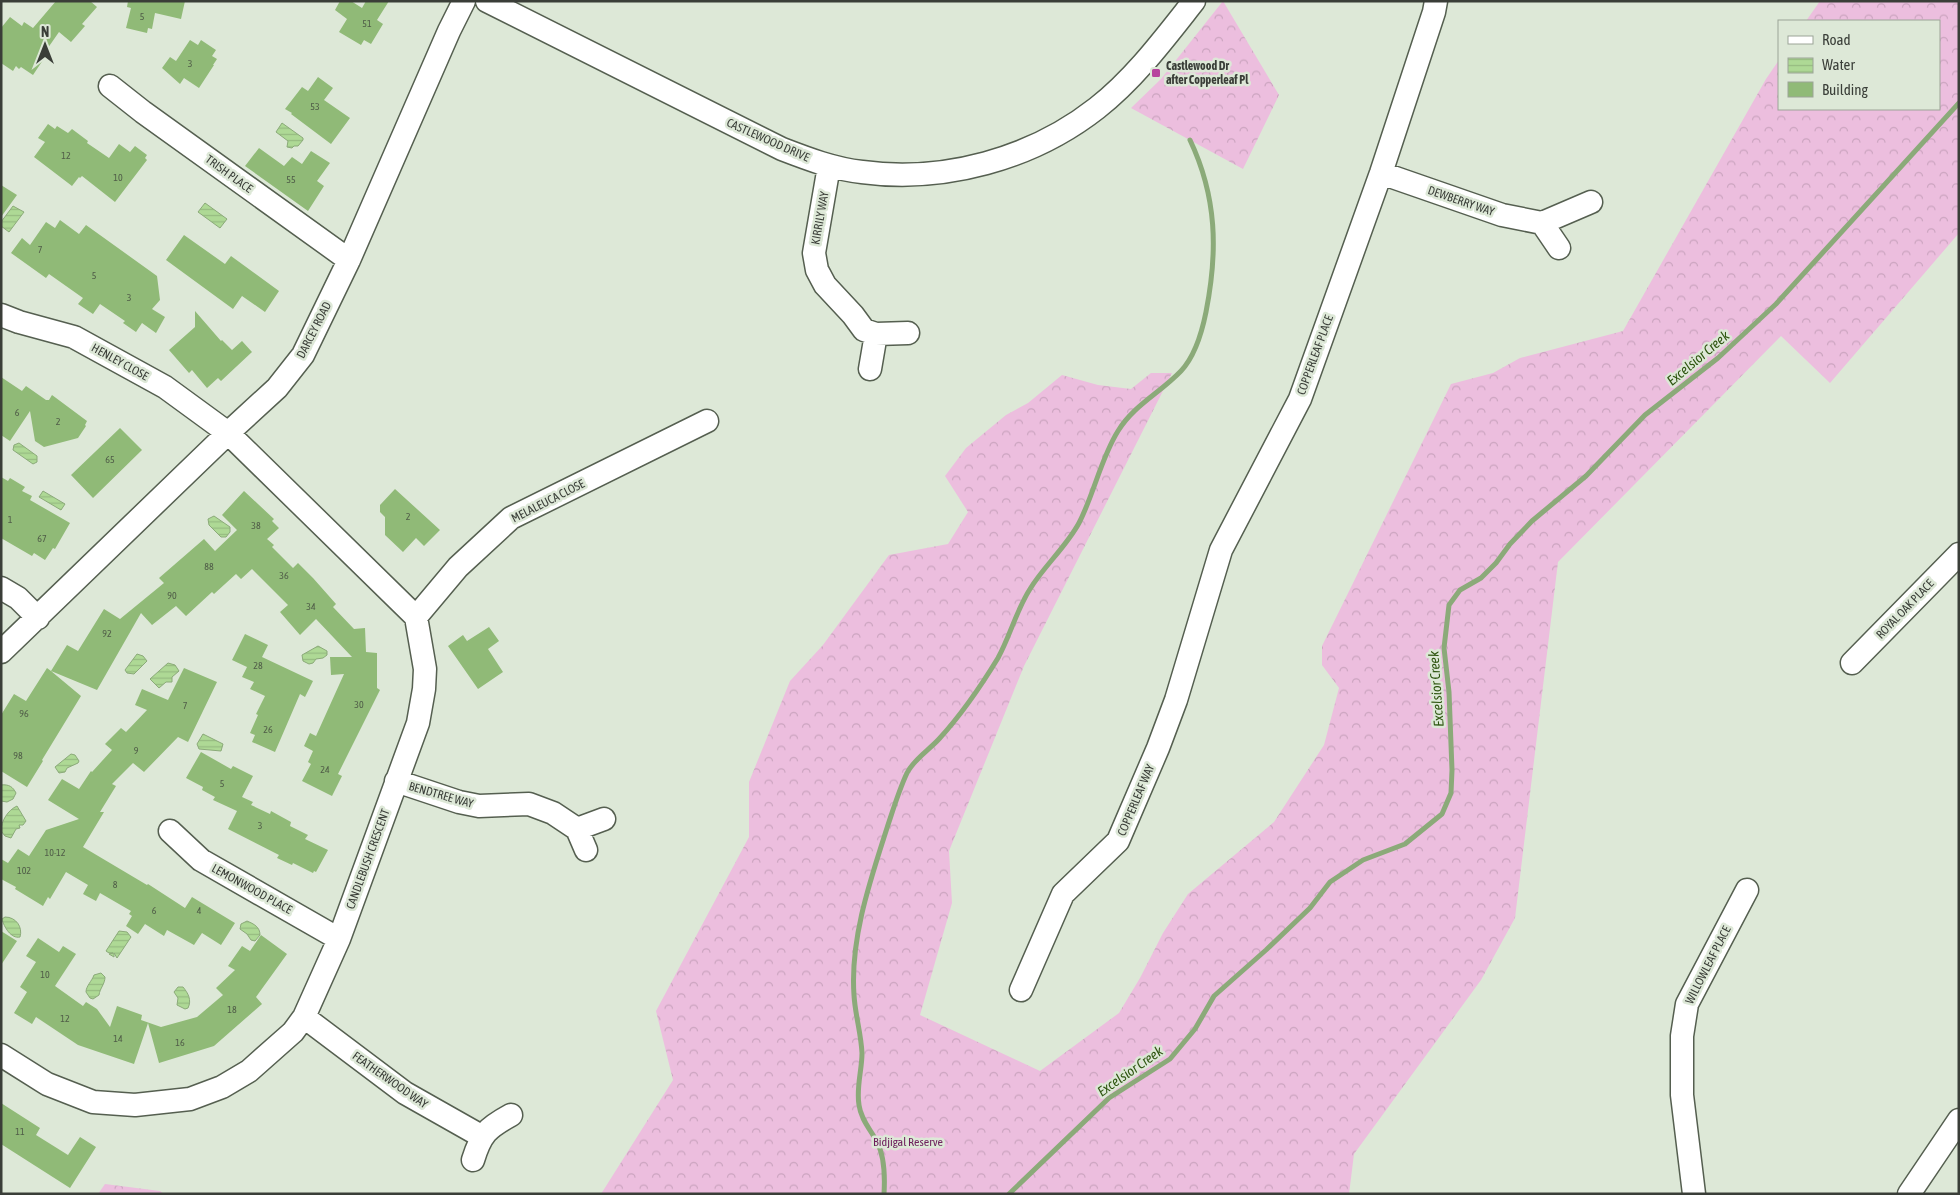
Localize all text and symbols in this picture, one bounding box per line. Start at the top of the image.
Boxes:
house number: 5 [140,11,145,22]
house number: 51 [362,18,372,29]
north arrow [20,20,70,70]
legend [1778,20,1940,110]
text: N [41,24,49,40]
text: Road [1822,31,1851,48]
text: Water [1822,56,1855,73]
house number: 3 [188,58,193,69]
place label: Castlewood Dr after Copperleaf Pl [1166,59,1249,87]
marker: Castlewood Dr after Copperleaf Pl [1150,67,1162,79]
text: Building [1822,81,1868,98]
house number: 53 [310,101,320,112]
street label: CASTLEWOOD DRIVE [724,115,812,165]
house number: 12 [61,150,71,161]
street label: TRISH PLACE [203,152,255,196]
house number: 10 [113,172,123,183]
house number: 55 [286,174,296,185]
street label: DEWBERRY WAY [1426,183,1497,219]
street label: KIRRILY WAY [808,190,832,246]
house number: 7 [38,244,43,255]
house number: 5 [92,270,97,281]
house number: 3 [127,292,132,303]
street label: DARCEY ROAD [294,299,334,361]
street label: COPPERLEAF PLACE [1294,313,1336,397]
water label: Excelsior Creek [1664,327,1733,389]
street label: HENLEY CLOSE [89,341,151,383]
house number: 6 [15,407,20,418]
house number: 2 [56,416,61,427]
house number: 65 [105,454,115,465]
street label: MELALEUCA CLOSE [509,477,587,525]
house number: 2 [406,511,411,522]
house number: 1 [8,514,13,525]
house number: 38 [251,520,261,531]
house number: 67 [37,533,47,544]
house number: 88 [204,561,214,572]
house number: 36 [279,570,289,581]
street label: ROYAL OAK PLACE [1873,577,1937,641]
house number: 90 [167,590,177,601]
house number: 34 [306,601,316,612]
house number: 92 [102,628,112,639]
water label: Excelsior Creek [1425,650,1447,728]
house number: 28 [253,660,263,671]
house number: 30 [354,699,364,710]
house number: 7 [183,700,188,711]
house number: 96 [19,708,29,719]
house number: 26 [263,724,273,735]
house number: 9 [134,745,139,756]
house number: 98 [13,750,23,761]
street label: COPPERLEAF WAY [1115,762,1158,838]
house number: 24 [320,764,330,775]
house number: 5 [220,778,225,789]
street label: BENDTREE WAY [407,779,476,811]
street label: CANDLEBUSH CRESCENT [343,806,393,911]
house number: 3 [258,820,263,831]
house number: 10-12 [45,847,66,858]
street label: LEMONWOOD PLACE [209,861,295,917]
house number: 102 [17,865,31,876]
house number: 8 [113,879,118,890]
house number: 6 [152,905,157,916]
house number: 4 [197,905,202,916]
street label: WILLOWLEAF PLACE [1682,924,1734,1006]
house number: 10 [40,969,50,980]
house number: 18 [227,1004,237,1015]
house number: 12 [60,1013,70,1024]
house number: 14 [113,1033,123,1044]
house number: 16 [175,1037,185,1048]
water label: Excelsior Creek [1094,1042,1166,1099]
street label: FEATHERWOOD WAY [350,1049,431,1112]
house number: 11 [15,1126,25,1137]
park label: Bidjigal Reserve [873,1135,943,1149]

